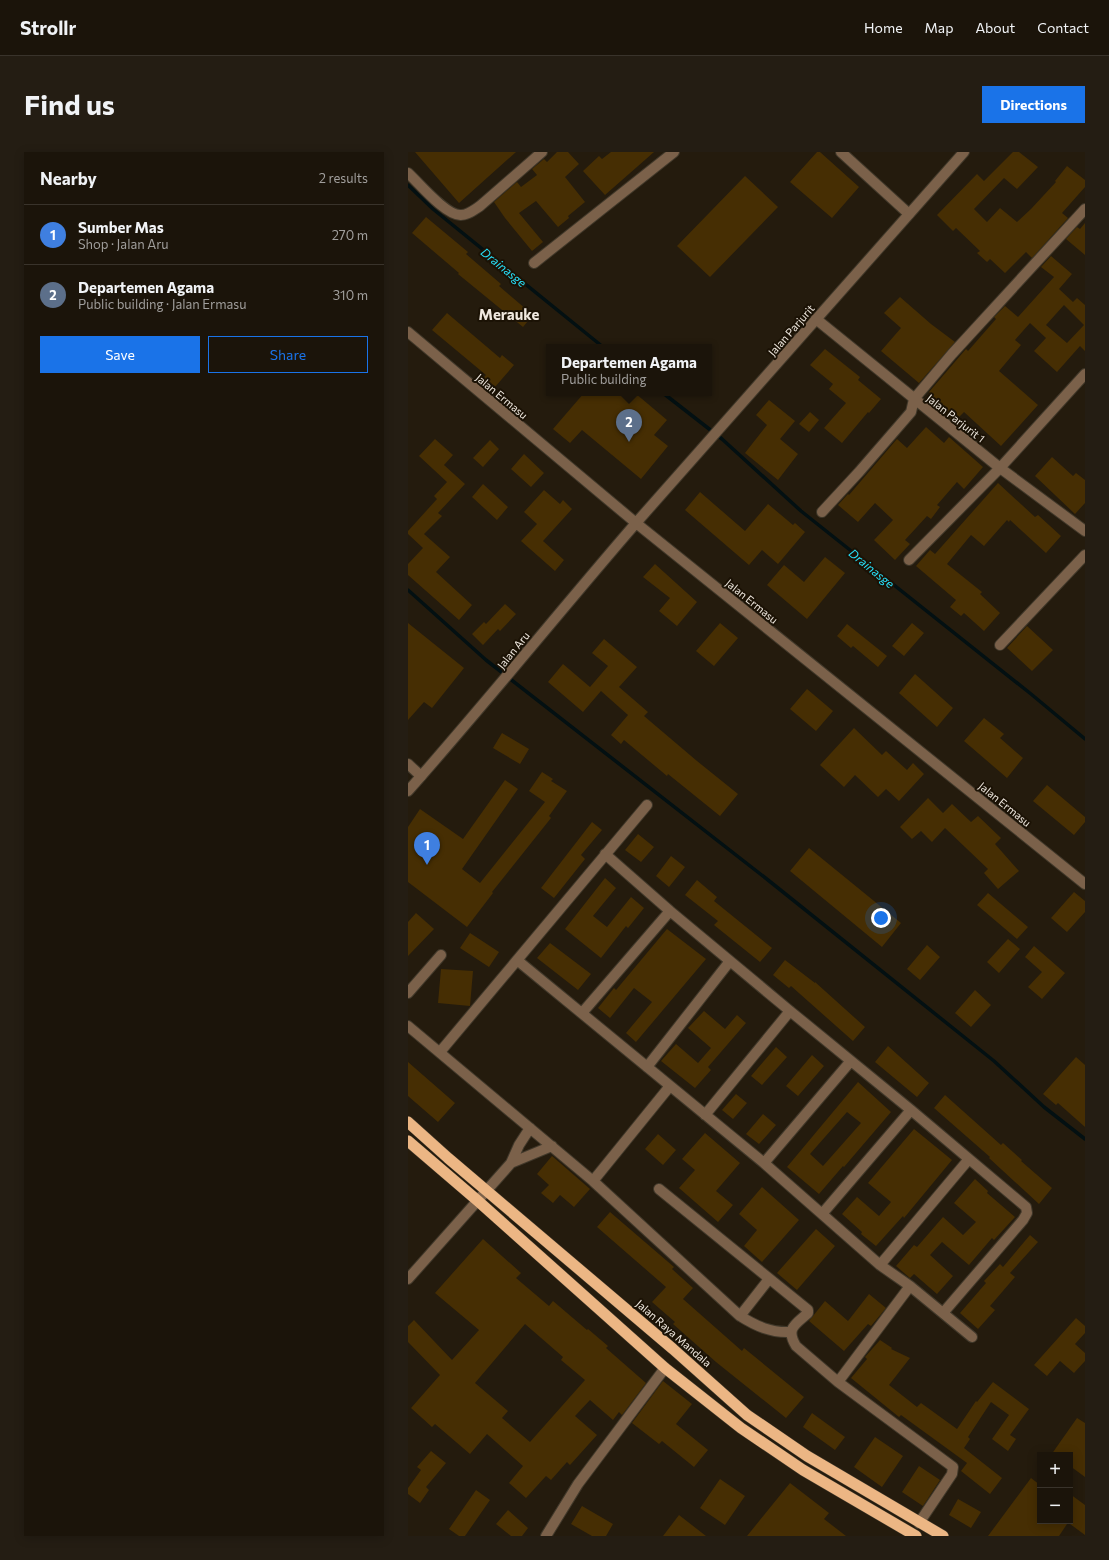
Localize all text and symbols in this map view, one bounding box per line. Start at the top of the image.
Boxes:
text: Strollr [20,16,76,39]
text: Home [864,19,903,36]
text: Map [925,19,953,36]
text: About [975,19,1015,36]
text: Contact [1037,19,1089,36]
button: Directions [982,86,1085,123]
text: Find us [24,87,115,121]
text: Nearby [40,168,97,189]
text: 2 results [319,170,368,186]
text: Sumber Mas [78,218,164,236]
text: 1 [50,227,56,243]
text: 270 m [332,227,368,243]
text: Shop · Jalan Aru [78,236,169,252]
water label: Drainasge [479,245,530,290]
text: Departemen Agama [78,278,214,296]
text: 2 [49,287,57,303]
text: 310 m [333,287,368,303]
text: Public building · Jalan Ermasu [78,296,247,312]
street label: Jalan Parjurit [765,301,818,359]
district label: Merauke [479,305,540,323]
button: Save [40,336,200,373]
button: Share [208,336,368,373]
popup [546,344,712,396]
text: Departemen Agama [561,353,697,371]
street label: Jalan Ermasu [473,371,530,422]
text: Public building [561,371,647,387]
street label: Jalan Parjurit 1 [924,391,988,446]
pin: 2 [616,409,642,442]
water label: Drainasge [847,546,898,591]
street label: Jalan Ermasu [723,576,781,627]
street label: Jalan Aru [494,629,533,672]
street label: Jalan Ermasu [976,779,1034,830]
pin: 1 [414,832,440,865]
your location [871,908,891,928]
street label: Jalan Raya Mandala [633,1297,714,1370]
map controls [1037,1452,1073,1524]
button: + [1037,1452,1073,1488]
button: − [1037,1488,1073,1524]

